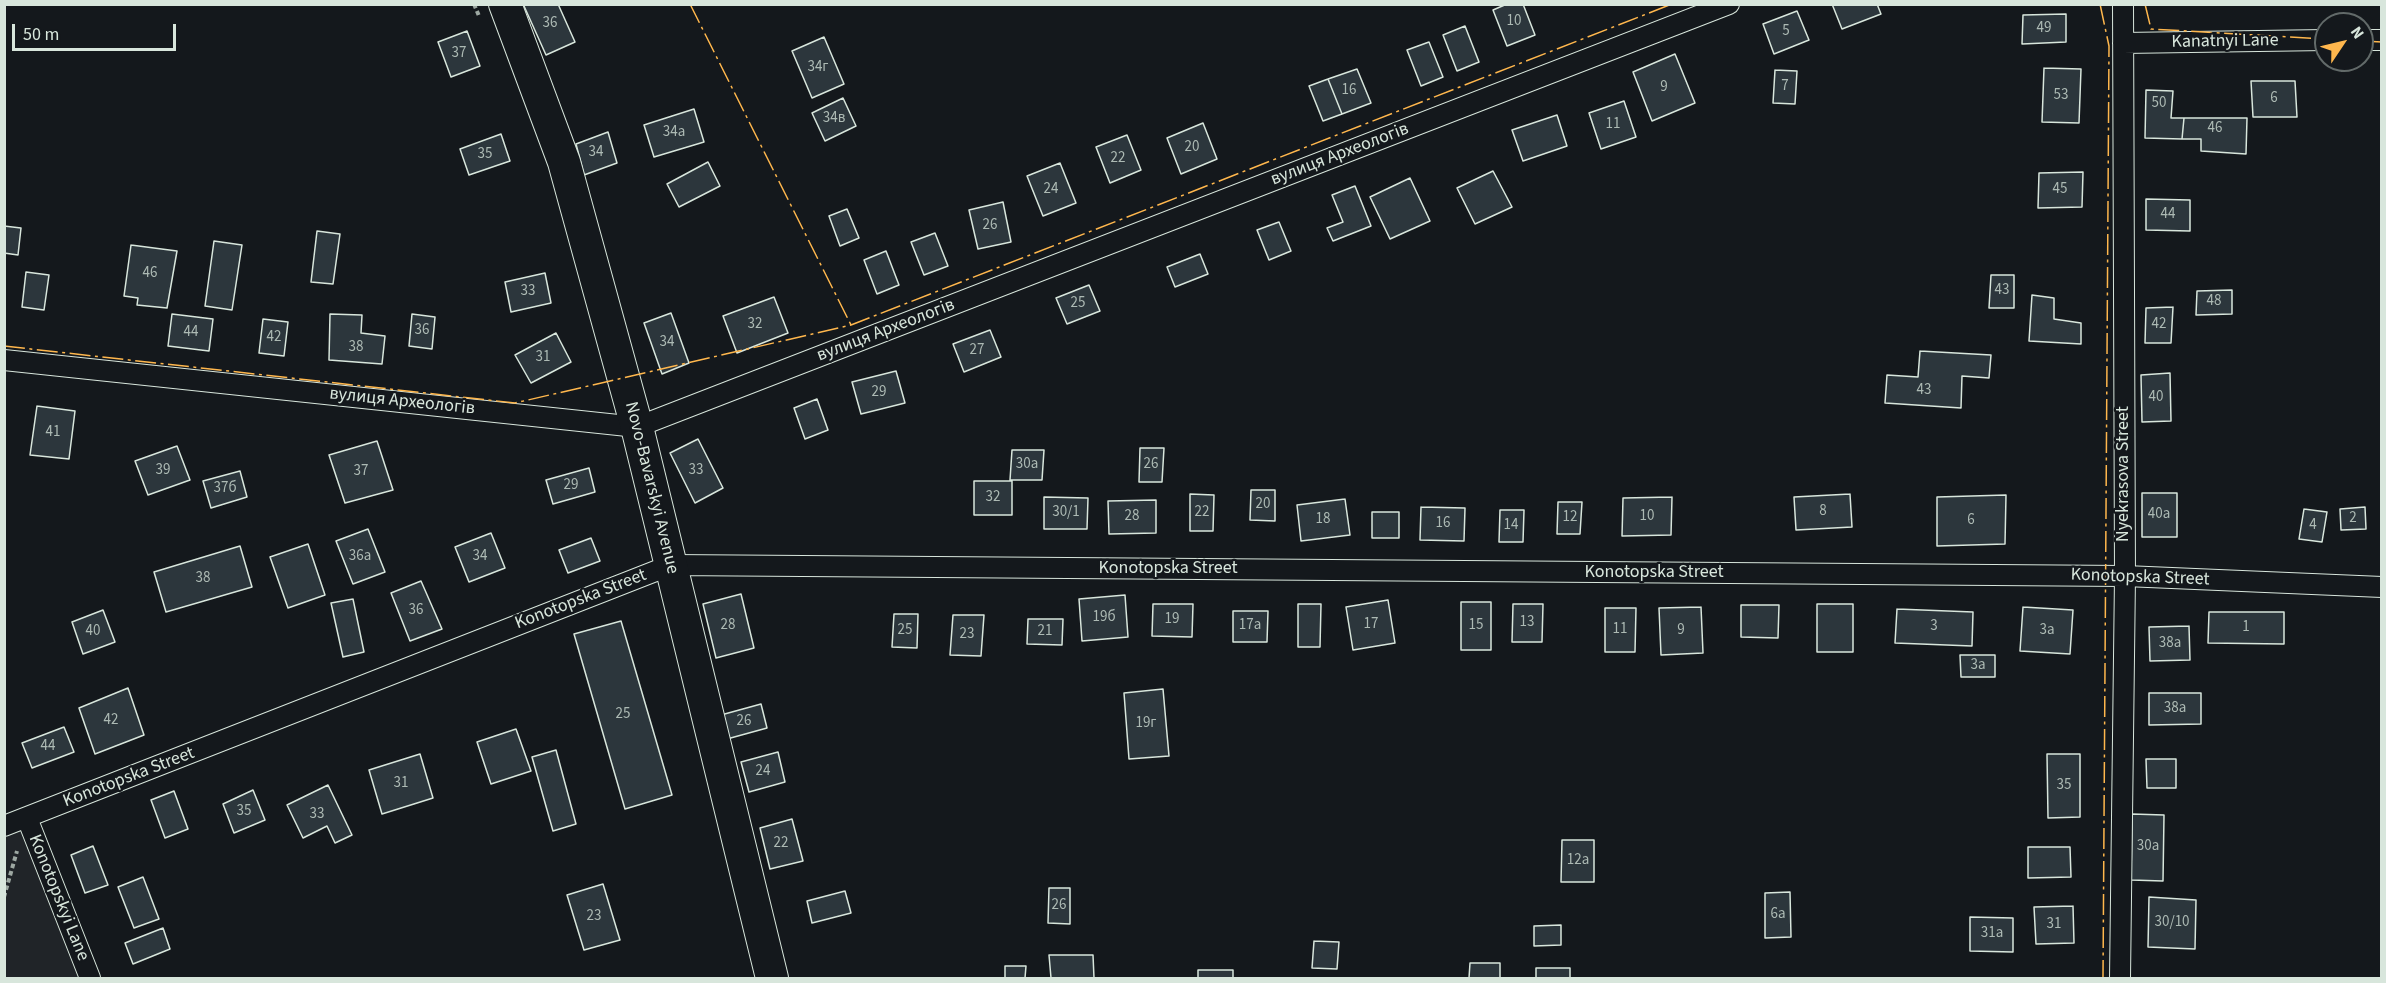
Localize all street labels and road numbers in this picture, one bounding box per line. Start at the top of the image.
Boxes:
street label: Kanatnyi Lane [2171,30,2279,54]
street label: вулиця Археологів [1268,119,1412,191]
street label: вулиця Археологів [814,295,958,367]
street label: вулиця Археологів [328,384,476,420]
street label: Novo-Bavarskyi Avenue [619,400,683,576]
street label: Nyekrasova Street [2113,406,2135,542]
street label: Konotopska Street [1099,558,1237,580]
street label: Konotopska Street [1585,562,1723,584]
street label: Konotopska Street [512,565,650,635]
street label: Konotopska Street [2070,565,2210,591]
street label: Konotopska Street [60,743,198,813]
street label: Konotopskyi Lane [23,832,93,964]

